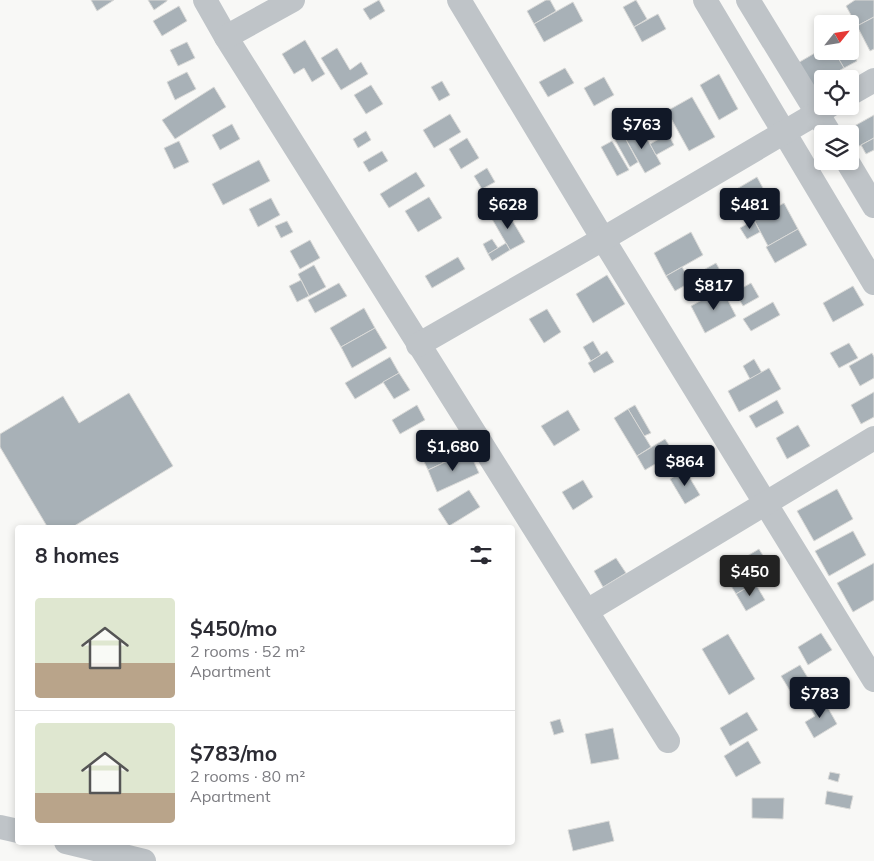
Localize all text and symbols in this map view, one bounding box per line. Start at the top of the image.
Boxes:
north arrow [814,15,859,60]
map controls [814,15,859,170]
button: locate [814,70,859,115]
pin: $763 [612,108,672,150]
text: $763 [623,114,661,134]
button: layers [814,125,859,170]
pin: $628 [478,188,538,230]
pin: $481 [720,188,780,230]
text: $628 [489,194,527,214]
text: $481 [731,194,769,214]
pin: $817 [684,268,744,311]
text: $817 [695,275,733,295]
pin: $1,680 [412,430,494,472]
text: $1,680 [427,436,479,456]
pin: $864 [655,444,715,487]
text: $864 [666,451,704,471]
icon: filters [467,541,495,569]
text: 8 homes [35,542,119,568]
pin: $450 [720,554,780,597]
text: $450 [731,561,769,581]
text: $450/mo [190,615,277,641]
icon: home [75,618,135,678]
text: 2 rooms · 52 m² [190,641,305,661]
text: Apartment [190,661,271,681]
pin: $783 [790,676,850,719]
text: $783 [801,683,839,703]
text: $783/mo [190,740,277,766]
icon: home [75,743,135,803]
text: 2 rooms · 80 m² [190,766,305,786]
text: Apartment [190,786,271,806]

